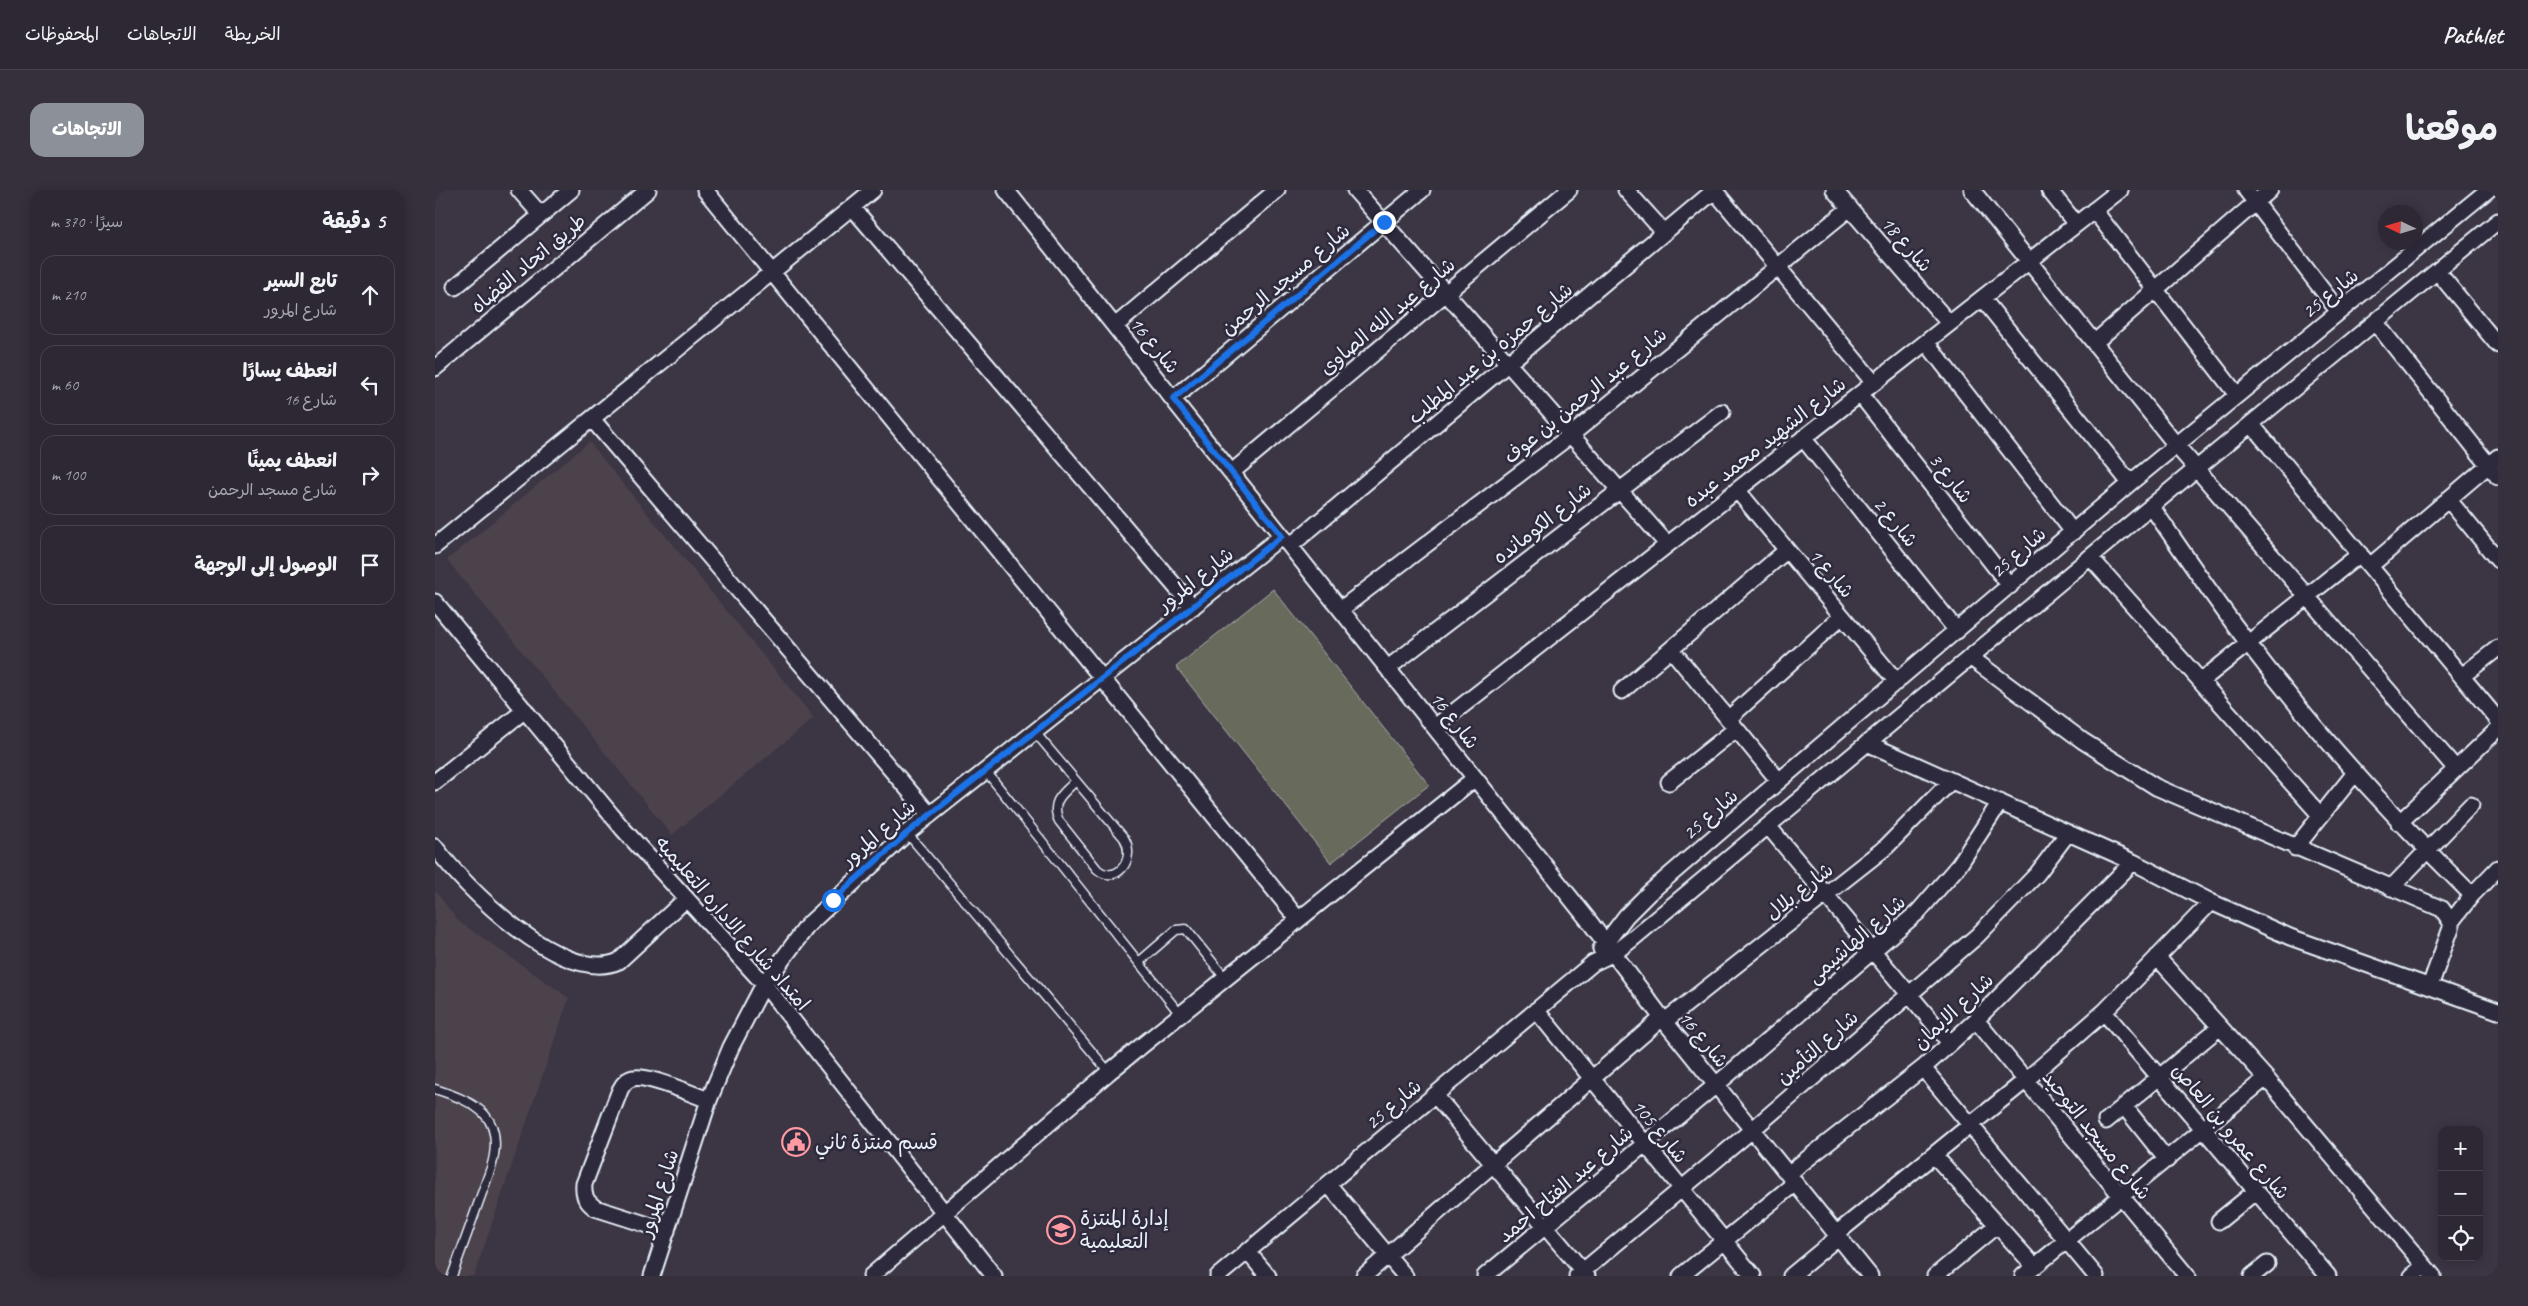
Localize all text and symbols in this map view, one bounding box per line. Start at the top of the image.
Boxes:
text: Pathlet [2443,20,2503,50]
text: المحفوظات [25,23,99,45]
text: الاتجاهات [127,23,197,45]
text: الخريطة [225,23,281,45]
button: الاتجاهات [30,103,144,157]
text: موقعنا [2405,106,2498,151]
north arrow [2378,205,2423,250]
text: 5 دقيقة [322,208,385,234]
street label: طريق اتحاد القضاه [466,208,591,319]
route end [1373,211,1396,234]
street label: شارع 18 [1875,211,1938,278]
text: سيرًا · 370 m [50,212,123,232]
street label: شارع مسجد الرحمن [1215,218,1356,342]
street label: شارع عبد الله الصاوى [1314,252,1461,381]
street label: شارع 25 [2297,263,2365,325]
text: تابع السير [265,269,337,293]
street label: شارع حمزه بن عبد المطلب [1403,277,1579,430]
icon: ahead [356,281,384,309]
text: 210 m [51,285,85,305]
text: شارع المرور [264,300,337,320]
street label: شارع 16 [1123,312,1185,380]
street label: شارع عبد الرحمن بن عوف [1498,322,1673,470]
text: انعطف يسارًا [243,359,337,383]
icon: left [356,371,384,399]
street label: شارع الشهيد محمد عبده [1679,371,1852,514]
text: 60 m [51,375,78,395]
text: شارع 16 [284,390,337,410]
street label: شارع 3 [1922,448,1978,509]
text: انعطف يمينًا [248,449,337,473]
icon: right [356,461,384,489]
text: 100 m [51,465,85,485]
street label: شارع الكومانده [1488,477,1597,571]
text: شارع مسجد الرحمن [208,480,337,500]
street label: شارع 2 [1867,492,1923,553]
street label: شارع 25 [1985,521,2052,584]
street label: شارع المرور [1150,542,1239,619]
street label: شارع 1 [1803,543,1860,604]
icon: arrive [356,551,384,579]
text: الوصول إلى الوجهة [194,553,337,577]
street label: شارع 16 [1424,687,1485,755]
street label: شارع 25 [1677,783,1744,846]
street label: شارع المرور [834,794,921,875]
street label: امتداد شارع الاداره التعليميه [649,831,815,1016]
street label: شارع بلال [1760,857,1839,927]
route start [822,889,845,912]
street label: شارع الهاشيمى [1802,890,1912,990]
street label: شارع الايمان [1908,968,2000,1056]
street label: شارع التأمين [1771,1005,1864,1091]
street label: شارع 16 [1672,1006,1734,1074]
street label: شارع عمرو بن العاص [2166,1058,2295,1205]
street label: شارع مسجد التوحيد [2036,1065,2157,1206]
street label: شارع 25 [1360,1074,1427,1136]
street label: شارع 105 [1625,1094,1693,1169]
street label: شارع عبد الفتاح احمد [1492,1120,1639,1249]
map controls [2438,1126,2483,1261]
button: + [2438,1126,2483,1171]
public building icon: قسم منتزة ثاني [781,1127,811,1157]
place label: قسم منتزة ثاني [815,1130,938,1160]
street label: شارع المرور [632,1146,685,1242]
button: − [2438,1171,2483,1216]
place label: إدارة المنتزة التعليمية [1080,1206,1169,1254]
school or university icon: إدارة المنتزة التعليمية [1046,1215,1076,1245]
button: locate [2438,1216,2483,1261]

